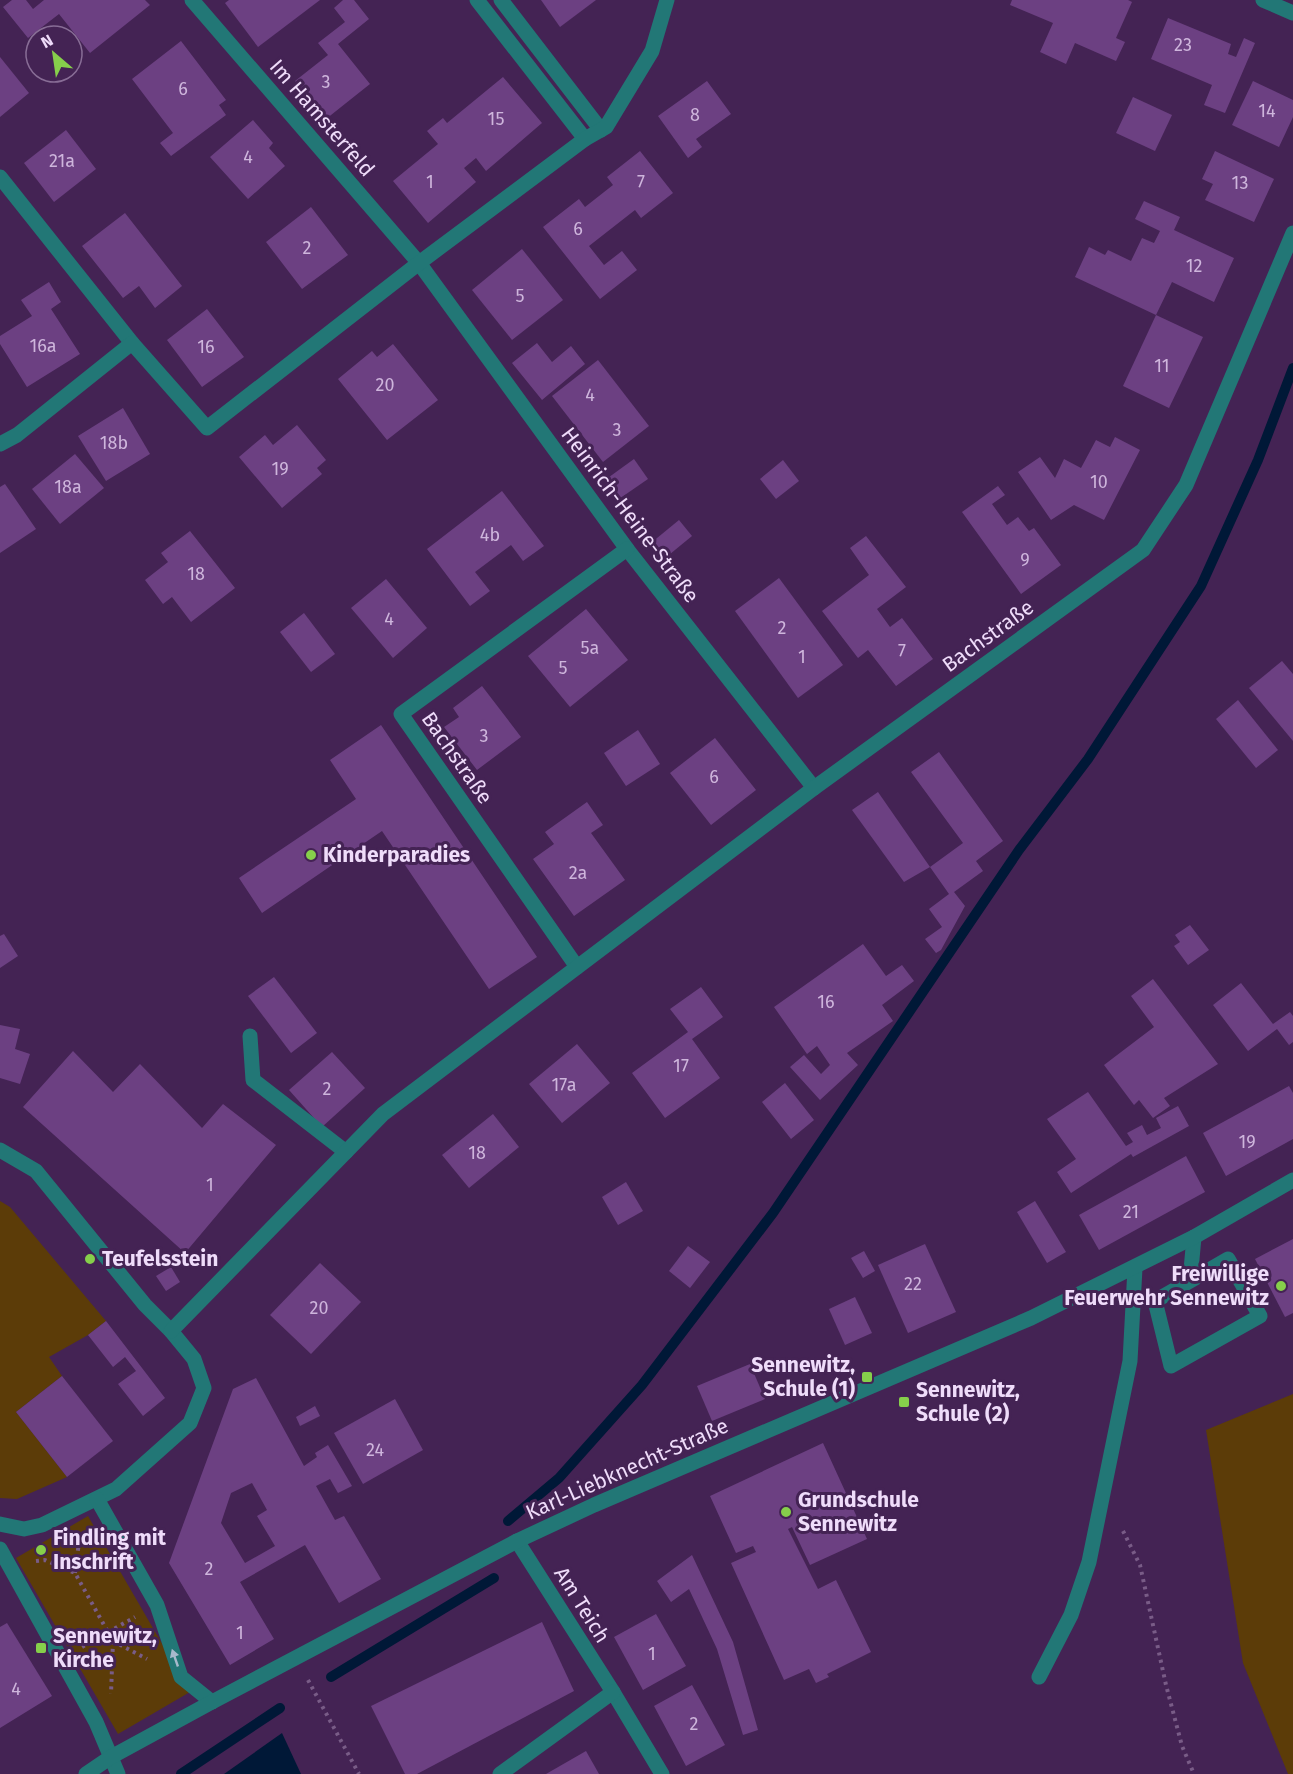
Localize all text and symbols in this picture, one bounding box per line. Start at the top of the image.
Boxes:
north arrow [24,24,84,84]
text: N [38,30,56,52]
house number: 23 [1174,34,1192,56]
street label: Im Hamsterfeld [264,54,380,182]
house number: 3 [322,71,330,93]
house number: 6 [178,78,188,100]
house number: 14 [1258,100,1276,122]
house number: 8 [690,104,700,126]
house number: 15 [488,108,504,130]
house number: 4 [243,146,253,168]
house number: 21a [49,150,75,172]
house number: 1 [426,171,434,193]
house number: 7 [637,171,645,193]
house number: 13 [1232,172,1248,194]
house number: 6 [573,218,583,240]
house number: 2 [303,237,312,259]
house number: 12 [1186,255,1202,277]
house number: 5 [515,285,525,307]
house number: 16a [29,335,57,357]
house number: 16 [197,336,215,358]
house number: 11 [1154,355,1170,377]
house number: 20 [376,374,394,396]
house number: 4 [585,384,595,406]
house number: 3 [613,419,621,441]
street label: Heinrich-Heine-Straße [555,422,705,608]
house number: 18b [100,432,128,454]
house number: 19 [271,458,289,480]
house number: 10 [1090,471,1108,493]
house number: 18a [54,476,82,498]
house number: 4b [480,524,500,546]
house number: 9 [1020,549,1030,571]
house number: 18 [187,563,205,585]
street label: Bachstraße [937,594,1039,678]
house number: 4 [384,608,394,630]
house number: 2 [778,617,787,639]
house number: 5a [581,637,599,659]
house number: 7 [898,640,906,662]
house number: 1 [798,646,806,668]
house number: 5 [558,657,568,679]
street label: Bachstraße [416,707,498,809]
house number: 3 [480,725,488,747]
house number: 6 [709,766,719,788]
place label: Kinderparadies [323,842,470,868]
marker: Kinderparadies [304,848,318,862]
house number: 2a [569,862,587,884]
house number: 16 [817,991,835,1013]
house number: 17 [673,1055,689,1077]
house number: 17a [551,1074,577,1096]
house number: 2 [323,1078,332,1100]
house number: 19 [1238,1131,1256,1153]
house number: 18 [468,1142,486,1164]
house number: 1 [206,1174,214,1196]
house number: 21 [1123,1201,1139,1223]
place label: Teufelsstein [102,1246,218,1272]
marker: Teufelsstein [83,1252,97,1266]
place label: Freiwillige Feuerwehr Sennewitz [1064,1261,1269,1311]
house number: 22 [904,1273,922,1295]
marker: Freiwillige Feuerwehr Sennewitz [1274,1279,1288,1293]
house number: 20 [310,1297,328,1319]
place label: Sennewitz, Schule (1) [751,1352,855,1402]
marker: Sennewitz, Schule (1) [860,1370,874,1384]
place label: Sennewitz, Schule (2) [916,1377,1020,1427]
marker: Sennewitz, Schule (2) [897,1395,911,1409]
street label: Karl-Liebknecht-Straße [522,1413,732,1525]
house number: 24 [366,1439,384,1461]
place label: Grundschule Sennewitz [798,1487,919,1537]
marker: Grundschule Sennewitz [779,1505,793,1519]
place label: Findling mit Inschrift [53,1525,167,1575]
marker: Findling mit Inschrift [34,1543,48,1557]
house number: 2 [205,1558,214,1580]
street label: Am Teich [548,1562,616,1648]
house number: 1 [236,1622,244,1644]
place label: Sennewitz, Kirche [53,1623,157,1673]
marker: Sennewitz, Kirche [34,1641,48,1655]
house number: 1 [648,1643,656,1665]
one-way arrow [170,1649,180,1667]
house number: 4 [11,1678,21,1700]
house number: 2 [690,1713,699,1735]

